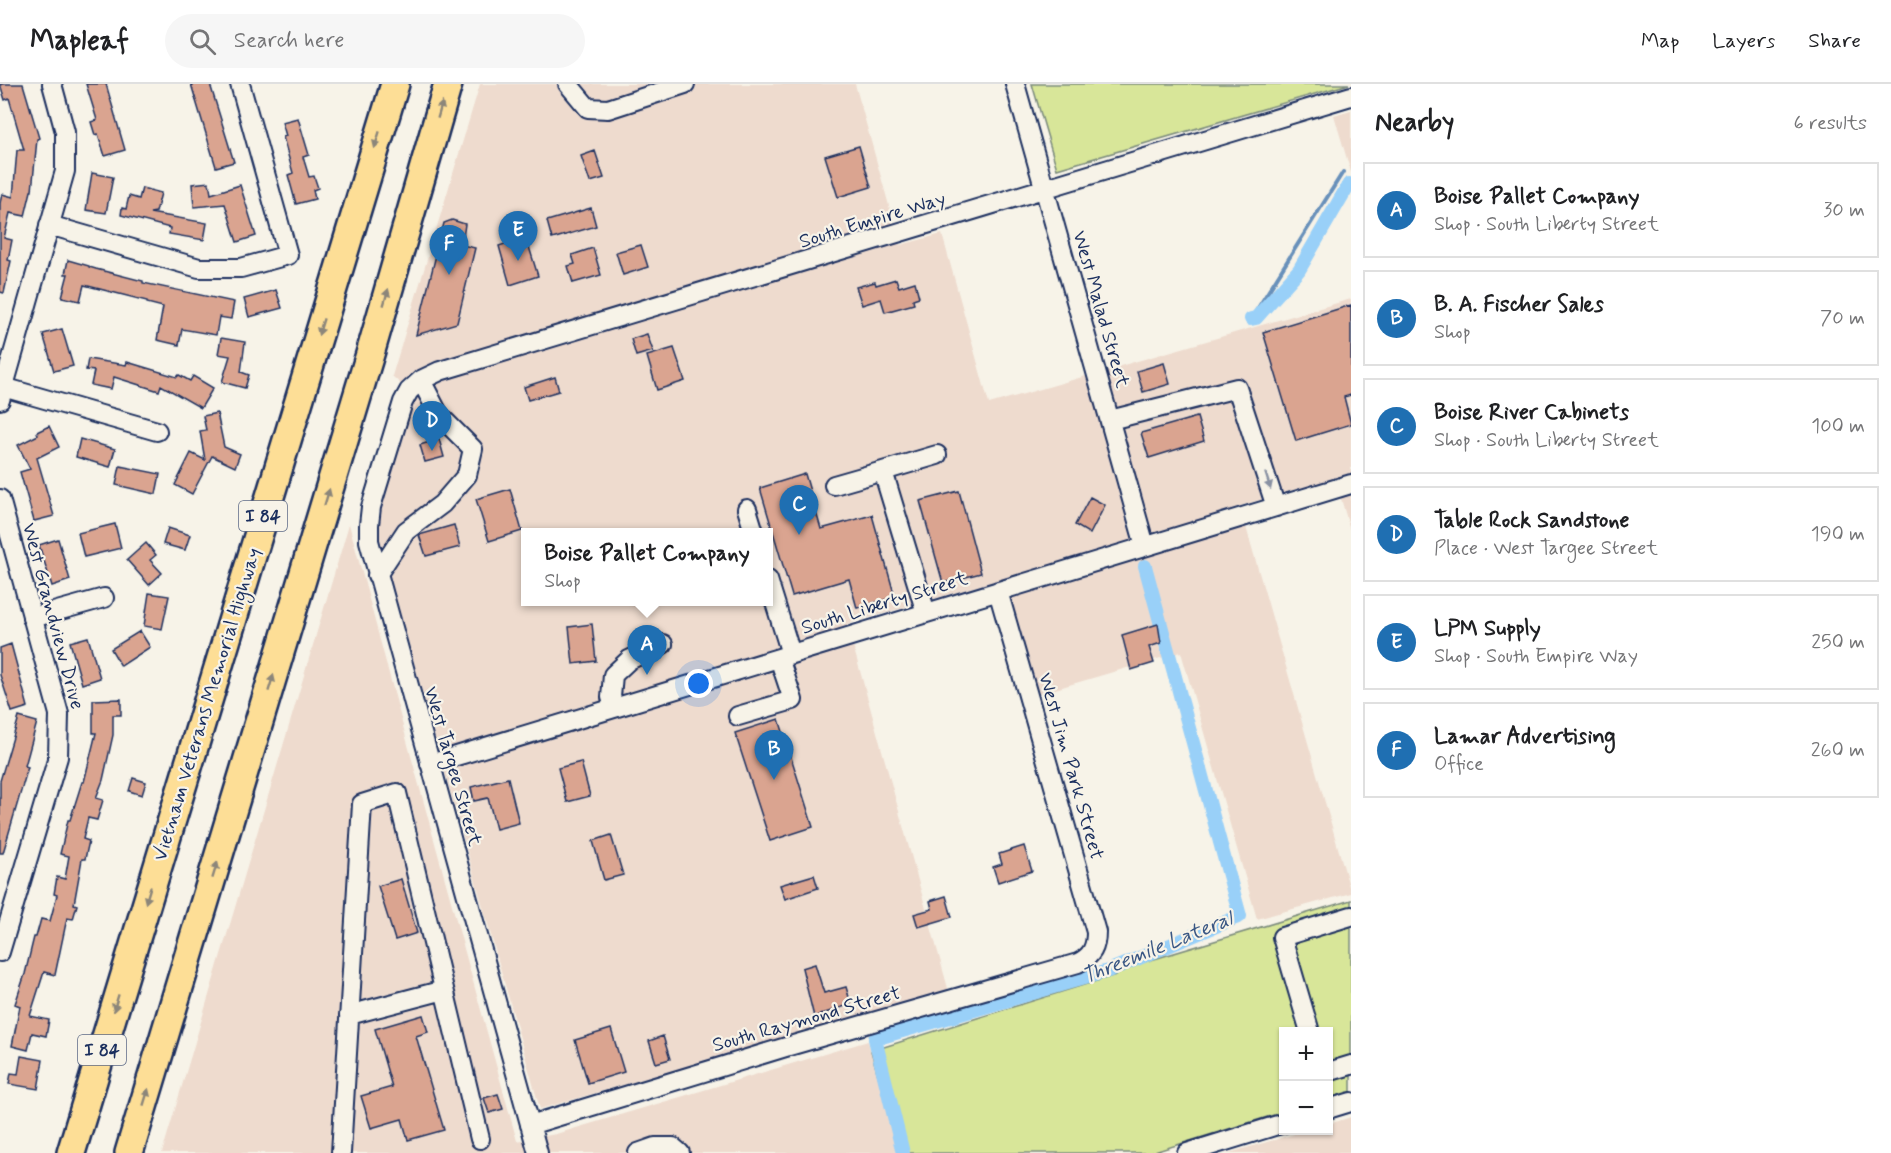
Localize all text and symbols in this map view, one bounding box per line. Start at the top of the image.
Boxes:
search box [165,14,585,68]
text: Mapleaf [30,23,129,60]
icon: search [186,25,219,58]
text: Search here [234,27,344,55]
text: Map [1641,27,1679,55]
text: Layers [1712,27,1775,55]
text: Share [1808,27,1861,55]
one-way arrow [436,101,445,119]
text: Nearby [1375,106,1454,140]
text: 6 results [1794,110,1867,137]
one-way arrow [372,131,382,149]
text: Boise Pallet Company [1434,183,1639,211]
street label: South Empire Way [796,185,949,256]
text: A [1390,197,1403,224]
text: 30 m [1823,197,1865,224]
text: Shop · South Liberty Street [1434,211,1659,238]
pin: E [498,212,538,261]
pin: F [430,226,468,275]
street label: West Malad Street [1065,228,1136,391]
one-way arrow [382,288,391,306]
text: B. A. Fischer Sales [1434,291,1604,319]
text: B [1390,305,1403,332]
text: 70 m [1820,305,1865,332]
one-way arrow [316,318,325,336]
text: Shop [1434,319,1471,346]
text: Boise River Cabinets [1434,399,1629,427]
pin: D [412,402,452,451]
text: C [1389,413,1404,440]
text: 100 m [1811,413,1865,440]
text: Shop · South Liberty Street [1434,427,1659,454]
one-way arrow [1264,472,1273,490]
pin: C [780,486,818,535]
one-way arrow [323,488,332,506]
road number: I 84 [239,501,287,531]
text: Table Rock Sandstone [1434,507,1629,535]
street label: West Grandview Drive [15,520,90,713]
text: D [1390,521,1403,548]
text: 190 m [1811,521,1865,548]
popup [521,528,773,606]
text: Place · West Targee Street [1434,535,1658,562]
text: Boise Pallet Company [544,540,750,568]
street label: Vietnam Veterans Memorial Highway [147,545,269,865]
street label: South Liberty Street [798,565,971,642]
text: Shop [544,568,581,595]
text: LPM Supply [1434,615,1541,643]
pin: A [628,626,666,675]
text: E [1391,629,1402,656]
text: 250 m [1811,629,1865,656]
text: Shop · South Empire Way [1434,643,1638,670]
your location [684,669,713,698]
street label: West Jim Park Street [1031,670,1110,863]
one-way arrow [267,674,276,692]
street label: West Targee Street [416,684,488,850]
text: Lamar Advertising [1434,723,1616,751]
pin: B [754,730,794,780]
text: F [1391,737,1402,764]
text: 260 m [1811,737,1865,764]
text: Office [1434,751,1484,778]
one-way arrow [211,861,220,879]
one-way arrow [143,886,152,904]
water label: Threemile Lateral [1078,904,1239,991]
street label: South Raymond Street [709,980,904,1059]
one-way arrow [111,994,120,1012]
map controls [1279,1027,1333,1135]
button: + [1279,1027,1333,1081]
road number: I 84 [78,1035,126,1065]
button: − [1279,1081,1333,1135]
one-way arrow [142,1088,152,1106]

